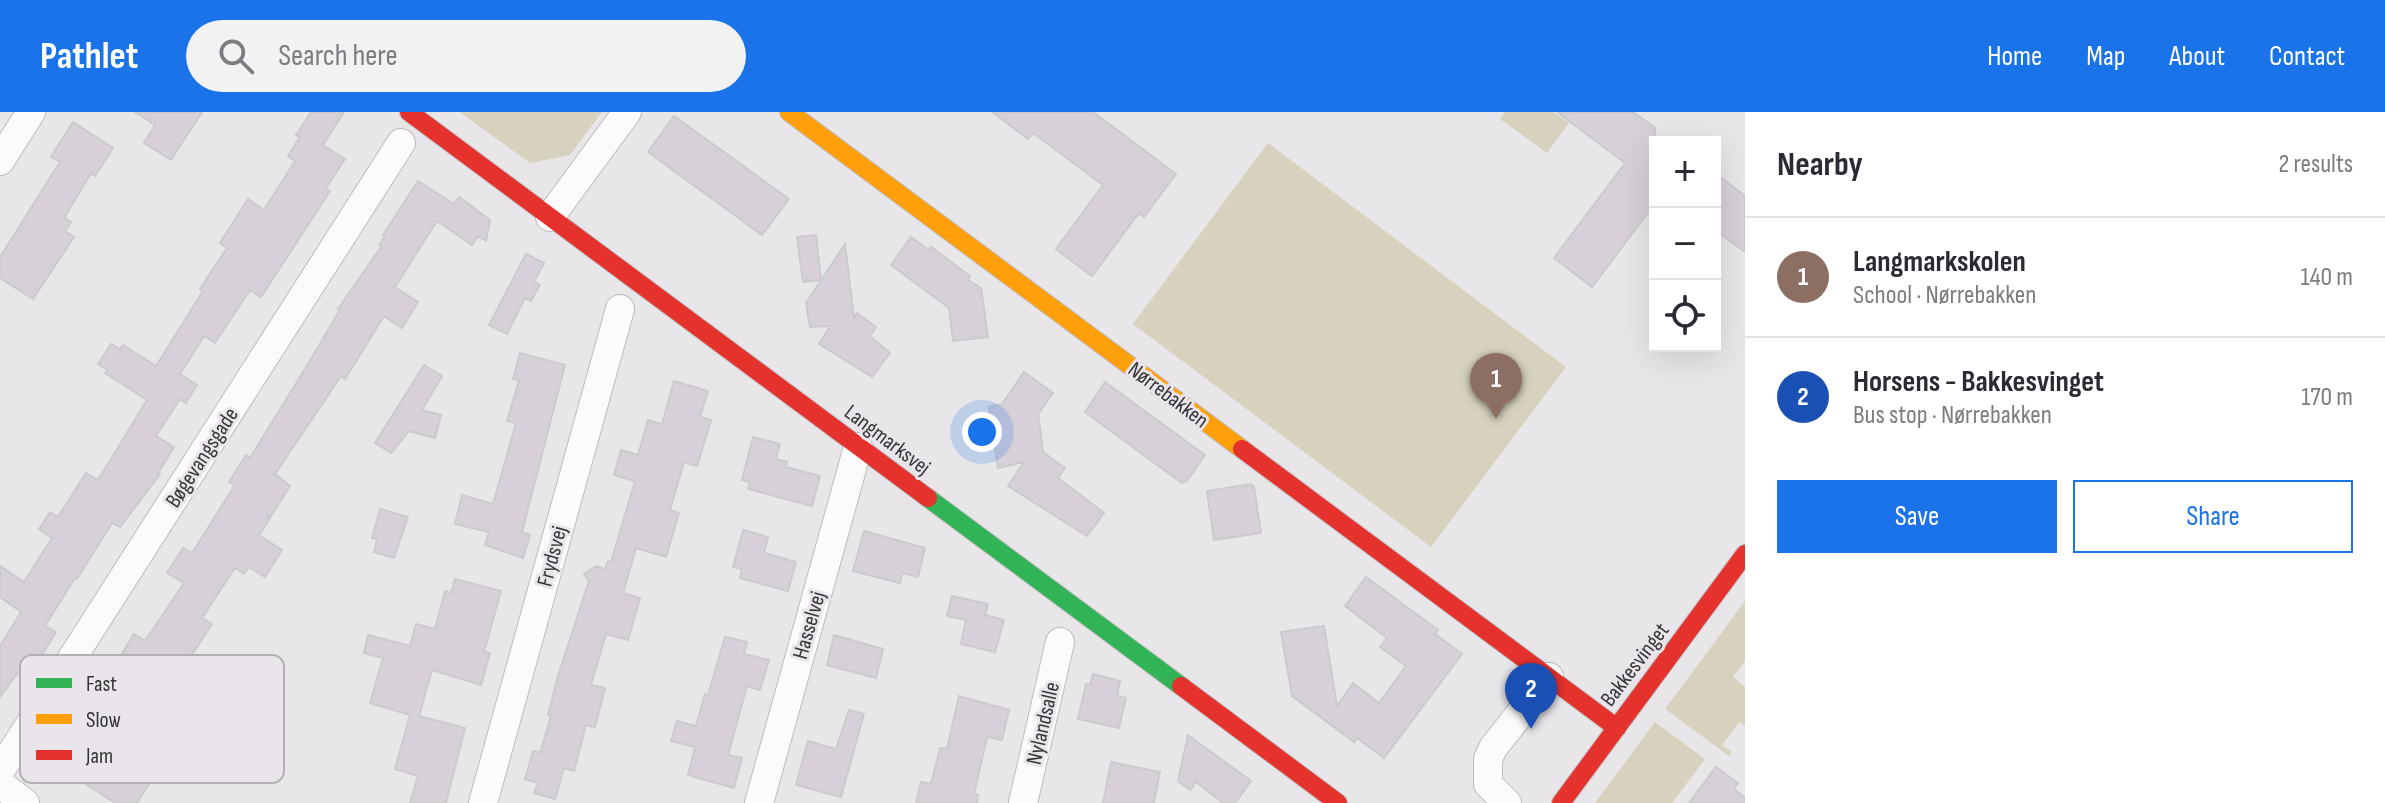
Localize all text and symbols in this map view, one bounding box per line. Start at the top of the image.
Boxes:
search box [186,20,746,92]
text: Pathlet [40,34,138,79]
icon: search [214,34,258,78]
text: Search here [278,38,397,74]
text: Home [1987,40,2042,73]
text: Map [2086,40,2125,73]
text: About [2169,40,2225,73]
text: Contact [2269,40,2345,73]
map controls [1649,136,1721,352]
button: + [1649,136,1721,208]
text: Nearby [1777,144,1863,185]
text: 2 results [2279,149,2353,180]
button: − [1649,208,1721,280]
text: Langmarkskolen [1853,244,2026,280]
text: 1 [1798,262,1808,293]
text: 140 m [2301,262,2353,293]
button: locate [1649,280,1721,352]
text: School · Nørrebakken [1853,280,2036,311]
pin: 1 [1470,353,1522,419]
street label: Nørrebakken [1123,356,1214,434]
text: Horsens - Bakkesvinget [1853,364,2104,400]
text: 2 [1797,382,1809,413]
text: 170 m [2301,382,2353,413]
street label: Langmarksvej [839,399,936,481]
text: Bus stop · Nørrebakken [1853,400,2052,431]
street label: Bøgevangsgade [160,403,245,513]
your location [962,412,1002,452]
button: Save [1777,480,2057,553]
button: Share [2073,480,2353,553]
street label: Frydsvej [531,523,573,589]
street label: Hasselvej [787,588,832,662]
street label: Bakkesvinget [1595,618,1676,712]
legend [20,655,284,783]
pin: 2 [1505,663,1557,729]
text: Fast [86,671,117,698]
street label: Nylandsalle [1021,679,1066,767]
text: Slow [86,707,121,734]
text: Jam [85,743,113,770]

